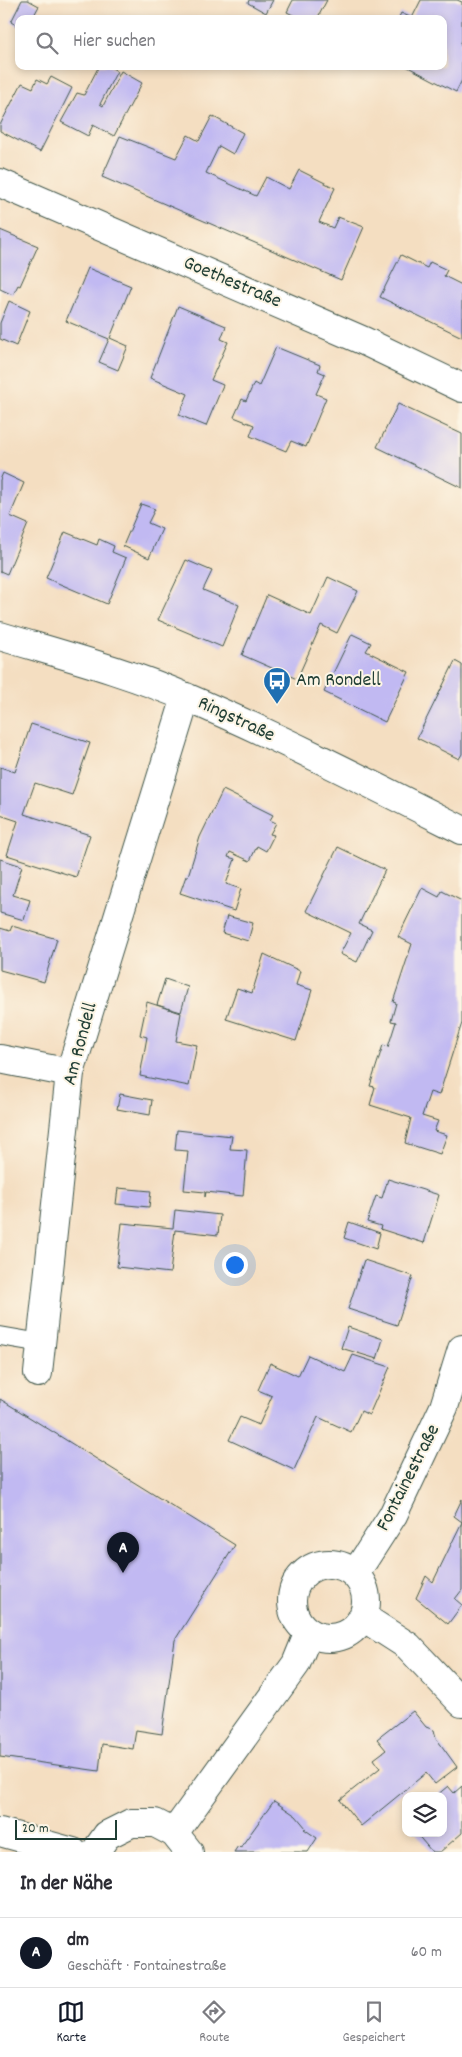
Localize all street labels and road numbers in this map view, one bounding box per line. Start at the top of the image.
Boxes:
street label: Goethestraße [179,250,286,316]
street label: Ringstraße [193,690,279,750]
street label: Am Rondell [56,999,106,1089]
street label: Fontainestraße [370,1420,448,1536]

